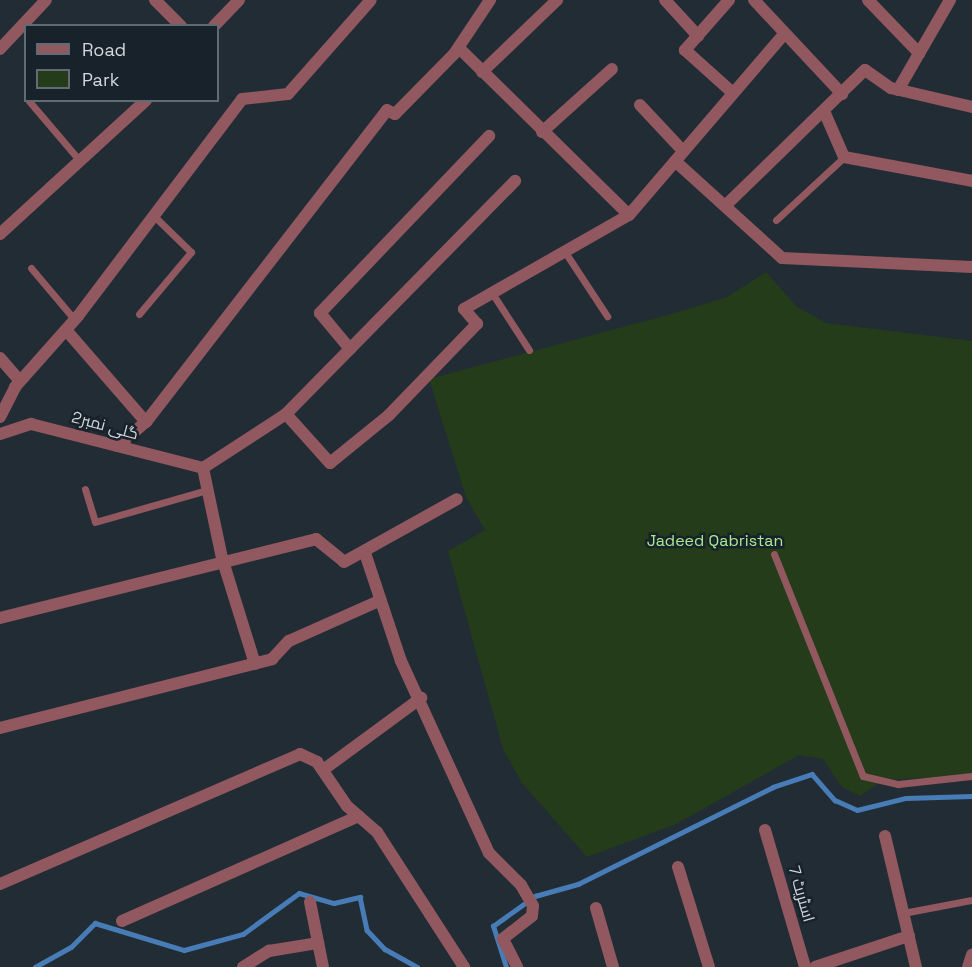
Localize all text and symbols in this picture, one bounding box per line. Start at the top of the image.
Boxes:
legend [24,24,219,102]
text: Road [82,38,126,61]
text: Park [82,68,119,91]
street label: گلی نمبر2 [70,408,140,444]
park label: Jadeed Qabristan [647,531,783,551]
street label: اسٹریٹ 7 [784,864,818,924]

